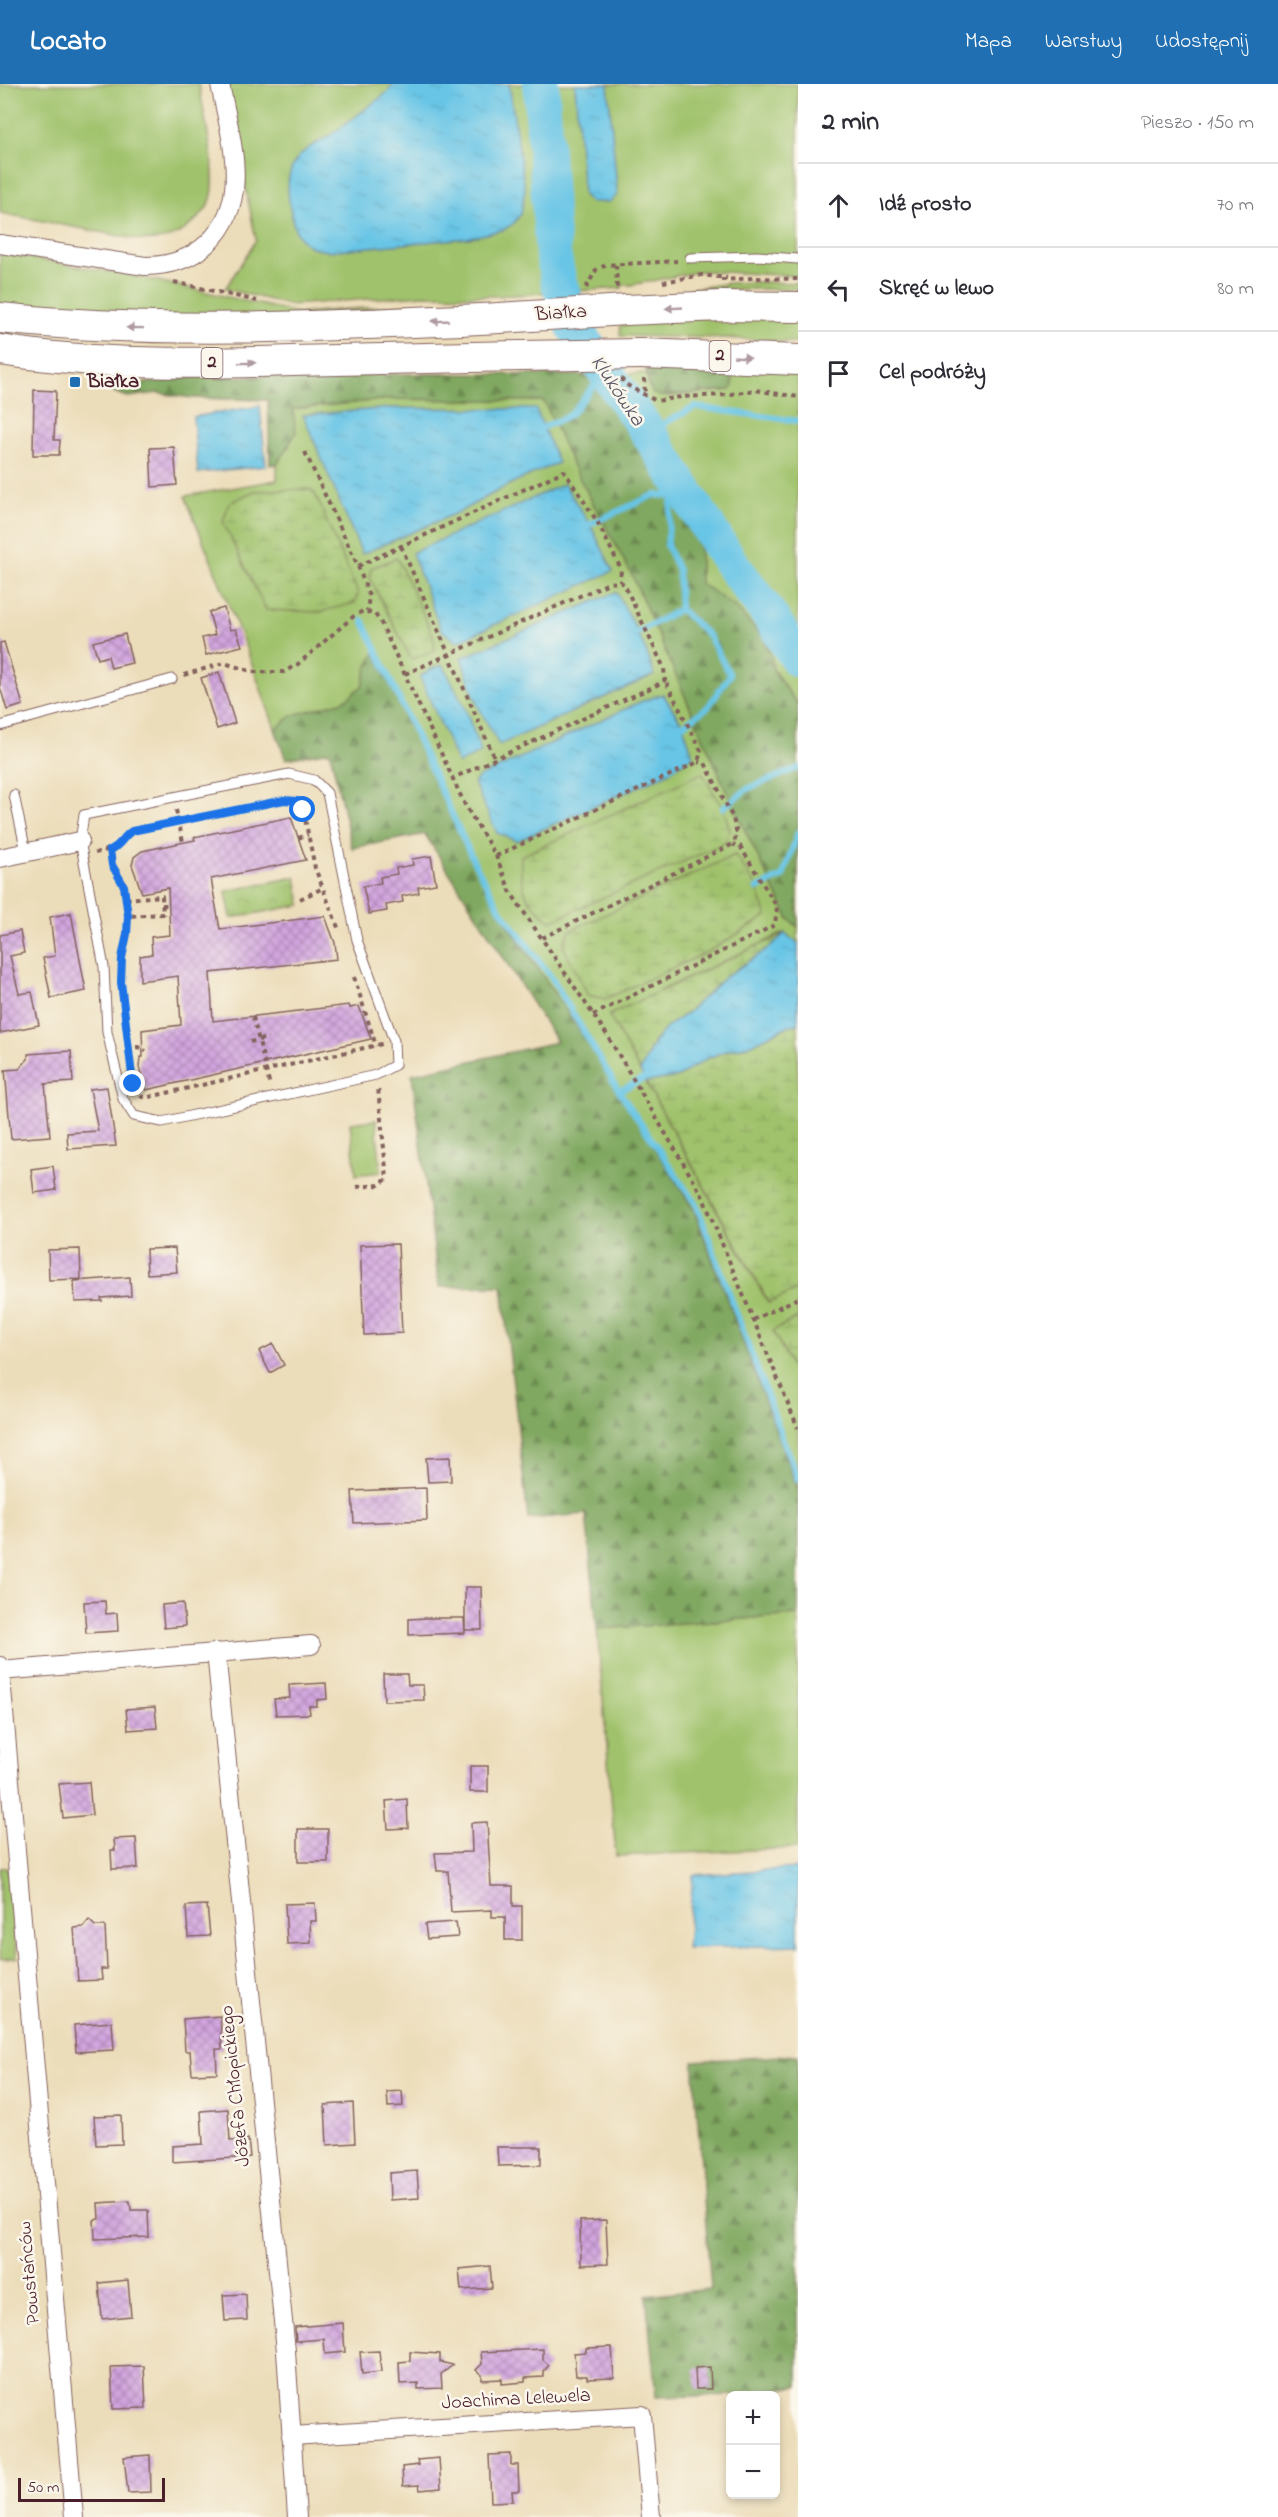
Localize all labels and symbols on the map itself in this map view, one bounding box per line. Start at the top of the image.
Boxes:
street label: Białka [533,298,588,330]
one-way arrow [664,303,683,312]
one-way arrow [431,316,450,325]
one-way arrow [125,323,144,333]
road number: 2 [710,341,730,371]
road number: 2 [202,348,222,378]
water label: Klukówka [582,350,652,433]
one-way arrow [732,352,751,361]
one-way arrow [237,358,256,367]
place label: Białka [86,368,139,397]
marker: Białka [68,375,82,389]
route start [289,796,315,822]
route end [119,1070,145,1096]
street label: Józefa Chłopickiego [213,2004,260,2168]
street label: Powstańców [11,2220,49,2326]
street label: Joachima Lelewela [441,2382,591,2418]
scale bar [18,2475,165,2502]

